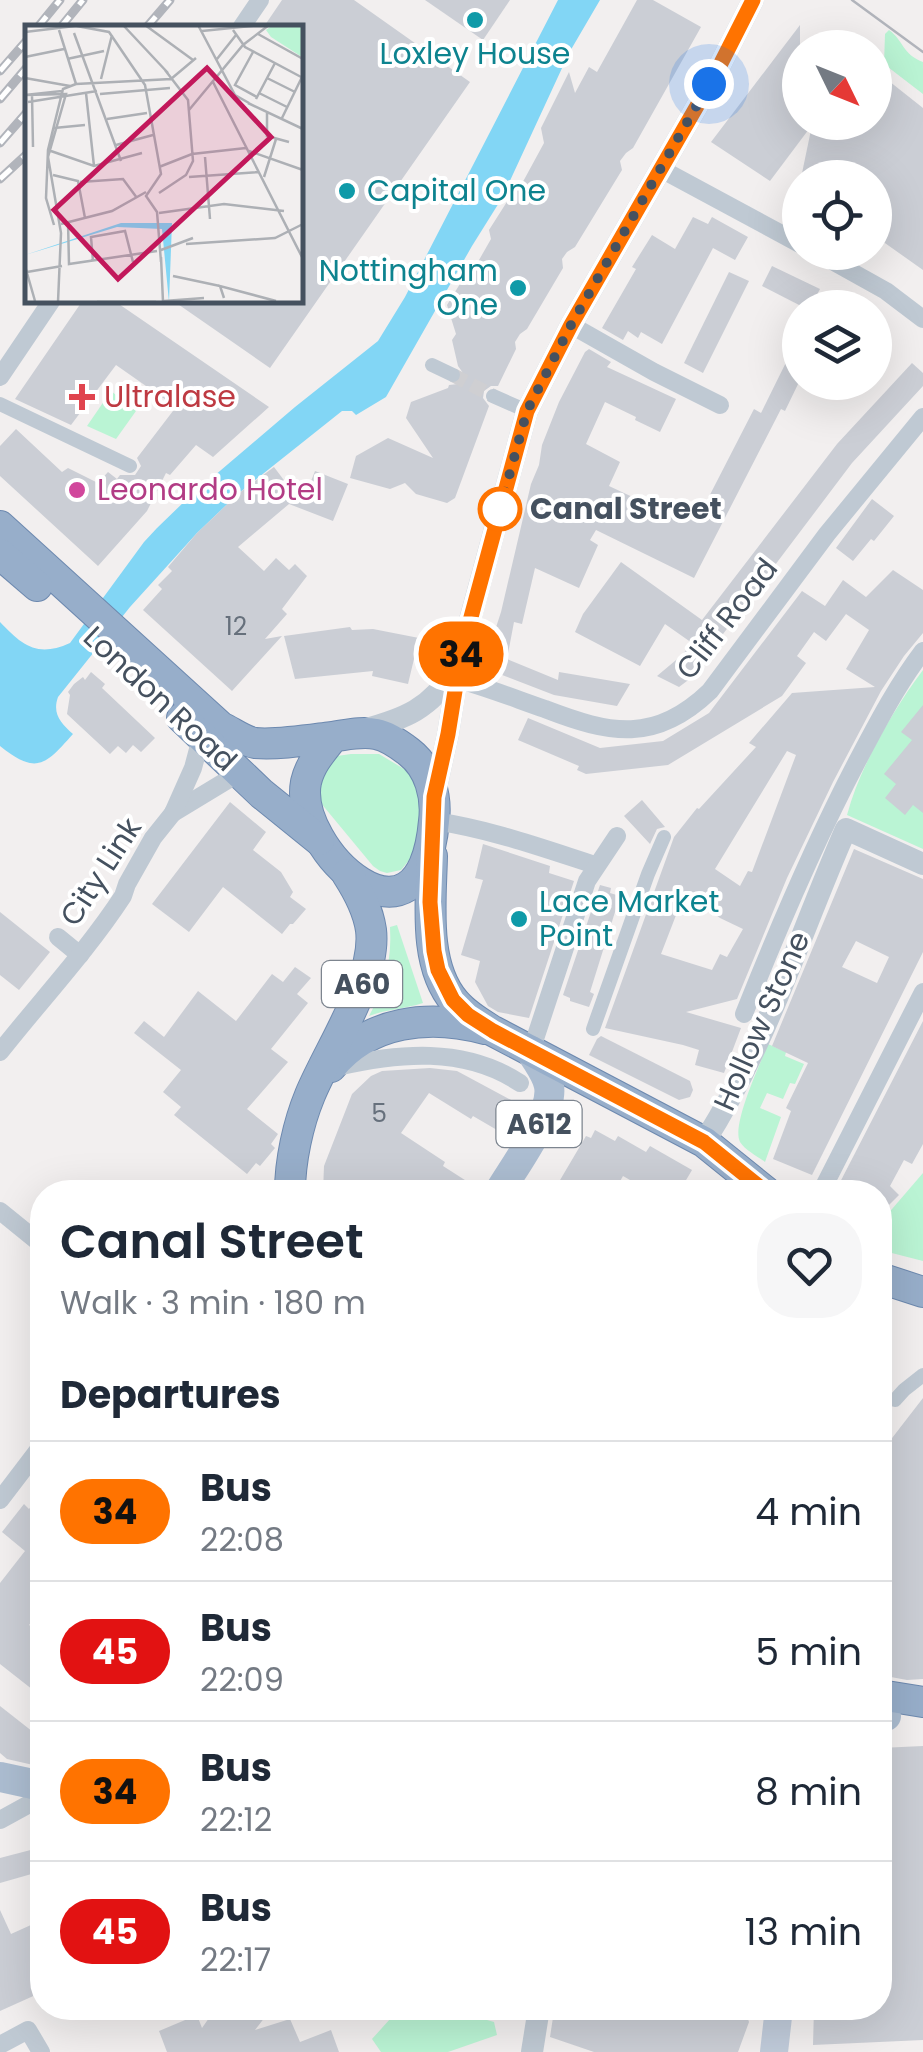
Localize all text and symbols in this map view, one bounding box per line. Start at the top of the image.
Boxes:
marker: Loxley House [464,9,486,31]
inset map [25,25,302,302]
north arrow [782,30,892,140]
map controls [782,30,892,400]
place label: Loxley House [380,32,570,75]
your location [684,59,734,109]
button: locate [782,160,892,270]
place label: Capital One [367,169,546,212]
marker: Capital One [336,180,358,202]
place label: Nottingham One [319,249,498,326]
marker: Nottingham One [507,277,529,299]
button: layers [782,290,892,400]
place label: Ultralase [104,375,236,418]
marker: Ultralase [69,384,95,410]
place label: Leonardo Hotel [97,468,323,511]
marker: Leonardo Hotel [66,479,88,501]
place label: Canal Street [530,487,722,530]
marker: Canal Street [479,488,521,530]
street label: Cliff Road [665,549,788,689]
house number: 12 [225,609,247,644]
street label: London Road [74,616,247,781]
line badge: 34 [416,622,506,686]
text: 34 [439,630,483,679]
street label: City Link [50,809,152,934]
place label: Lace Market Point [539,880,719,957]
marker: Lace Market Point [508,908,530,930]
street label: Hollow Stone [703,924,820,1117]
road number: A60 [322,961,402,1007]
house number: 5 [371,1096,387,1131]
road number: A612 [496,1101,582,1147]
text: Canal Street [60,1208,364,1275]
button: heart [757,1213,862,1318]
text: Walk · 3 min · 180 m [60,1280,366,1325]
text: Departures [60,1368,281,1421]
text: Bus [200,1461,272,1514]
text: 4 min [755,1485,862,1538]
text: 34 [93,1487,137,1536]
text: 22:08 [200,1517,284,1562]
text: Bus [200,1601,272,1654]
text: 5 min [755,1625,862,1678]
text: 45 [92,1627,138,1676]
text: 22:09 [200,1657,284,1702]
text: Bus [200,1741,272,1794]
text: 8 min [755,1765,862,1818]
text: 34 [93,1767,137,1816]
text: 22:12 [200,1797,272,1842]
text: Bus [200,1881,272,1934]
text: 13 min [745,1905,862,1958]
text: 45 [92,1907,138,1956]
text: 22:17 [200,1937,271,1982]

